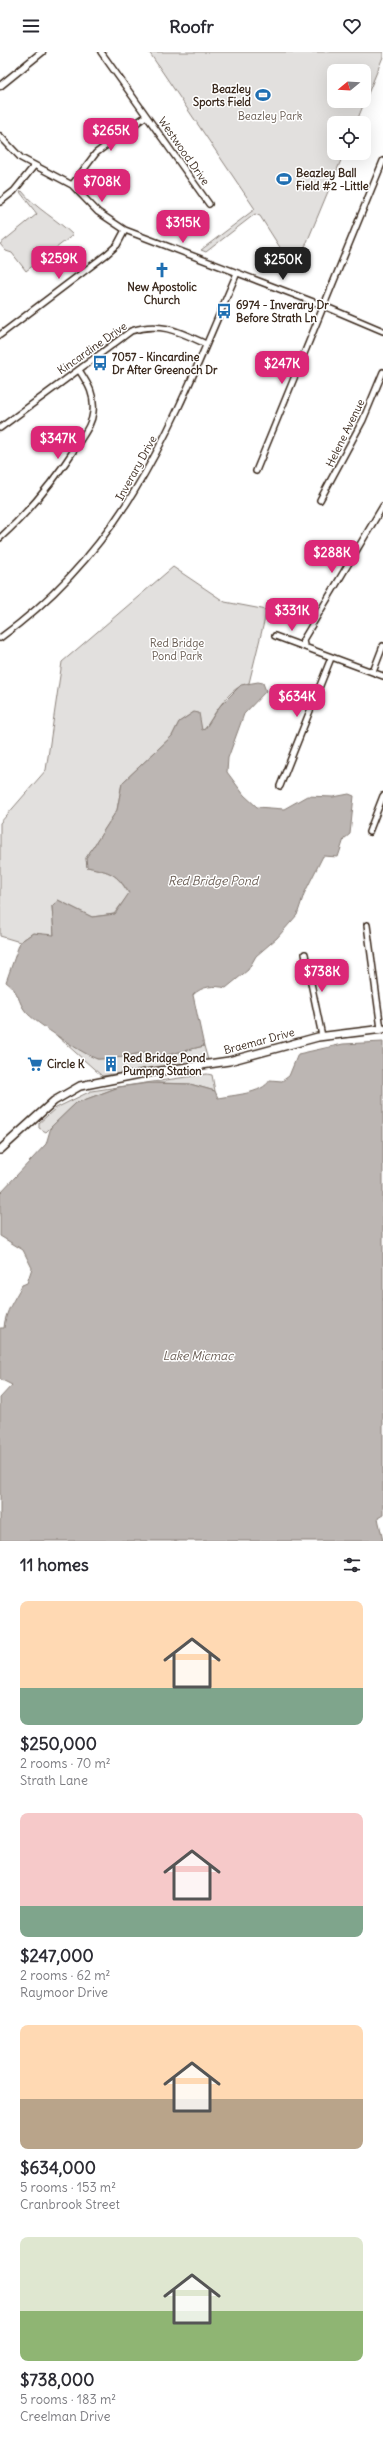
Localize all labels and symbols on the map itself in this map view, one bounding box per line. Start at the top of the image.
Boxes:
north arrow [327,64,371,108]
place label: Beazley Sports Field [193,82,252,110]
sports icon: Beazley Sports Field [254,86,272,104]
park label: Beazley Park [238,109,303,123]
street label: Westwood Drive [155,114,213,188]
pin: $265K [83,118,139,152]
place label: Beazley Ball Field #2 -Little [296,166,369,193]
pin: $708K [74,169,130,203]
sports icon: Beazley Ball Field #2 -Little [275,170,293,188]
pin: $315K [155,210,211,244]
pin: $259K [31,246,87,280]
pin: $250K [255,247,311,281]
church icon: New Apostolic Church [153,261,171,279]
place label: New Apostolic Church [127,280,197,307]
place label: 6974 - Inverary Dr Before Strath Ln [236,298,329,325]
bus stop icon: 6974 - Inverary Dr Before Strath Ln [215,302,233,320]
street label: Kincardine Drive [55,319,130,377]
place label: 7057 - Kincardine Dr After Greenoch Dr [112,350,218,377]
pin: $247K [254,351,310,385]
bus stop icon: 7057 - Kincardine Dr After Greenoch Dr [91,354,109,372]
street label: Helene Avenue [323,397,368,469]
pin: $347K [30,426,86,460]
street label: Inverary Drive [112,433,160,503]
pin: $288K [304,540,360,574]
pin: $331K [264,598,320,632]
park label: Red Bridge Pond Park [150,636,204,663]
pin: $634K [269,684,325,718]
water label: Red Bridge Pond [168,873,260,888]
pin: $738K [294,959,350,993]
street label: Braemar Drive [222,1025,296,1057]
place label: Red Bridge Pond Pumpng Station [123,1051,206,1079]
supermarket icon: Circle K [26,1055,44,1073]
building icon: Red Bridge Pond Pumpng Station [102,1055,120,1073]
place label: Circle K [47,1057,85,1071]
water label: Lake Micmac [163,1348,234,1363]

